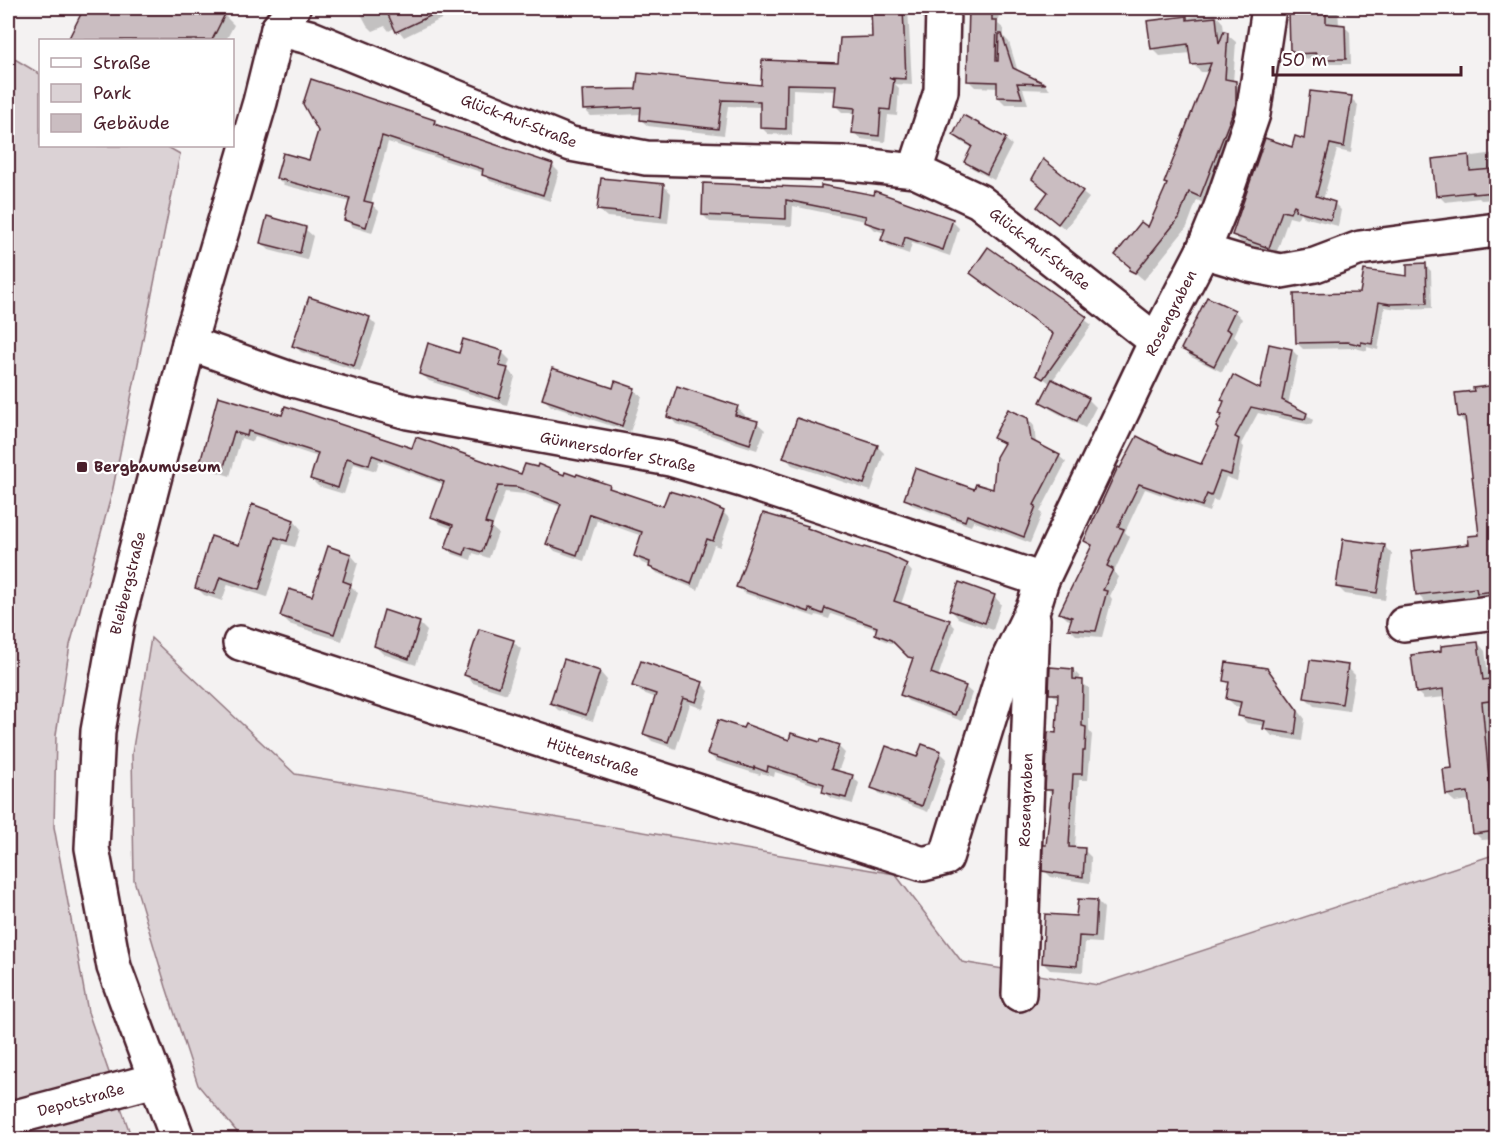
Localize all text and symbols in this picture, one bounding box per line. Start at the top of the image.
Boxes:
legend [39,39,234,147]
scale bar [1273,39,1460,77]
text: 50 m [1282,48,1327,72]
text: Straße [93,51,151,75]
text: Park [93,81,132,105]
street label: Glück-Auf-Straße [458,90,580,152]
text: Gebäude [93,111,170,135]
street label: Glück-Auf-Straße [985,203,1095,295]
street label: Rosengraben [1141,267,1201,359]
street label: Günnersdorfer Straße [538,427,698,477]
place label: Bergbaumuseum [94,457,221,477]
marker: Bergbaumuseum [75,460,89,474]
street label: Bleibergstraße [106,529,150,637]
street label: Hüttenstraße [544,733,642,781]
street label: Rosengraben [1014,753,1038,847]
street label: Depotstraße [35,1079,127,1121]

